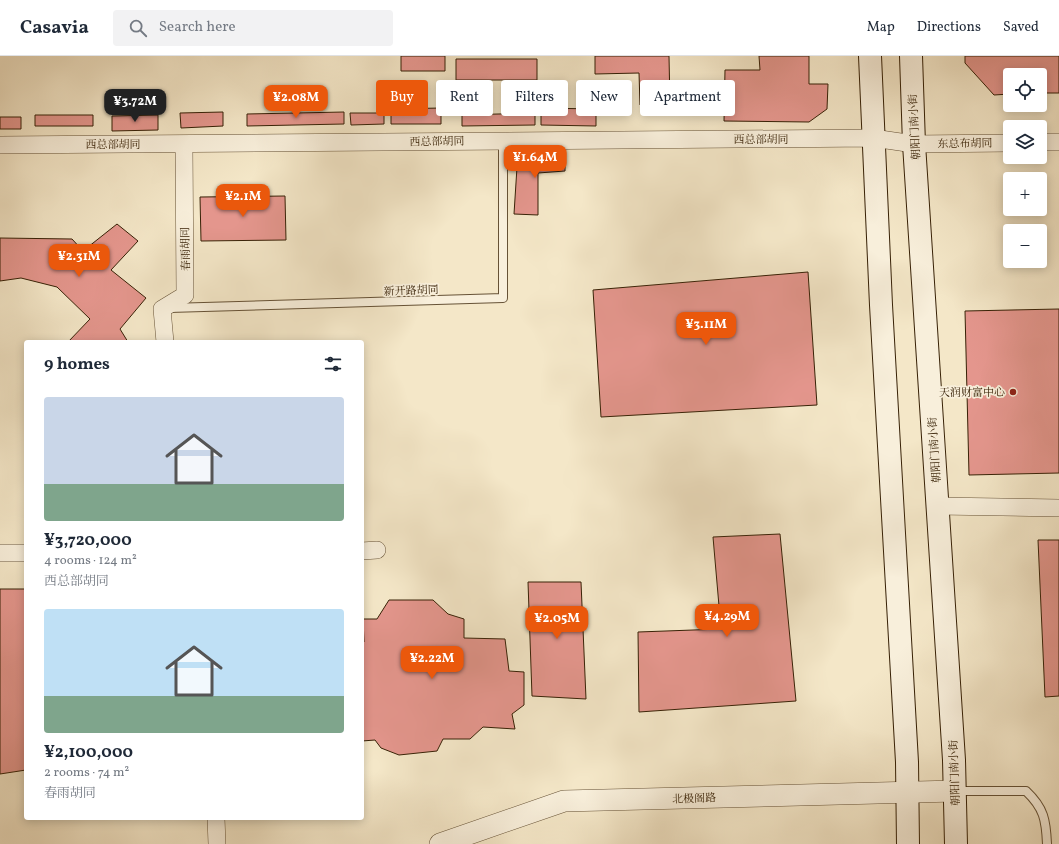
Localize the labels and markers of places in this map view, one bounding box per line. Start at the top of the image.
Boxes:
pin: ¥2.08M [263,85,329,119]
pin: ¥3.72M [102,89,168,123]
pin: ¥1.64M [502,145,568,179]
pin: ¥2.1M [215,184,271,218]
pin: ¥2.31M [46,244,112,278]
pin: ¥3.11M [673,312,739,346]
place label: 天润财富中心 [939,386,1005,401]
marker: 天润财富中心 [1008,387,1018,397]
pin: ¥4.29M [694,604,760,638]
pin: ¥2.05M [524,606,590,640]
pin: ¥2.22M [399,646,465,680]

